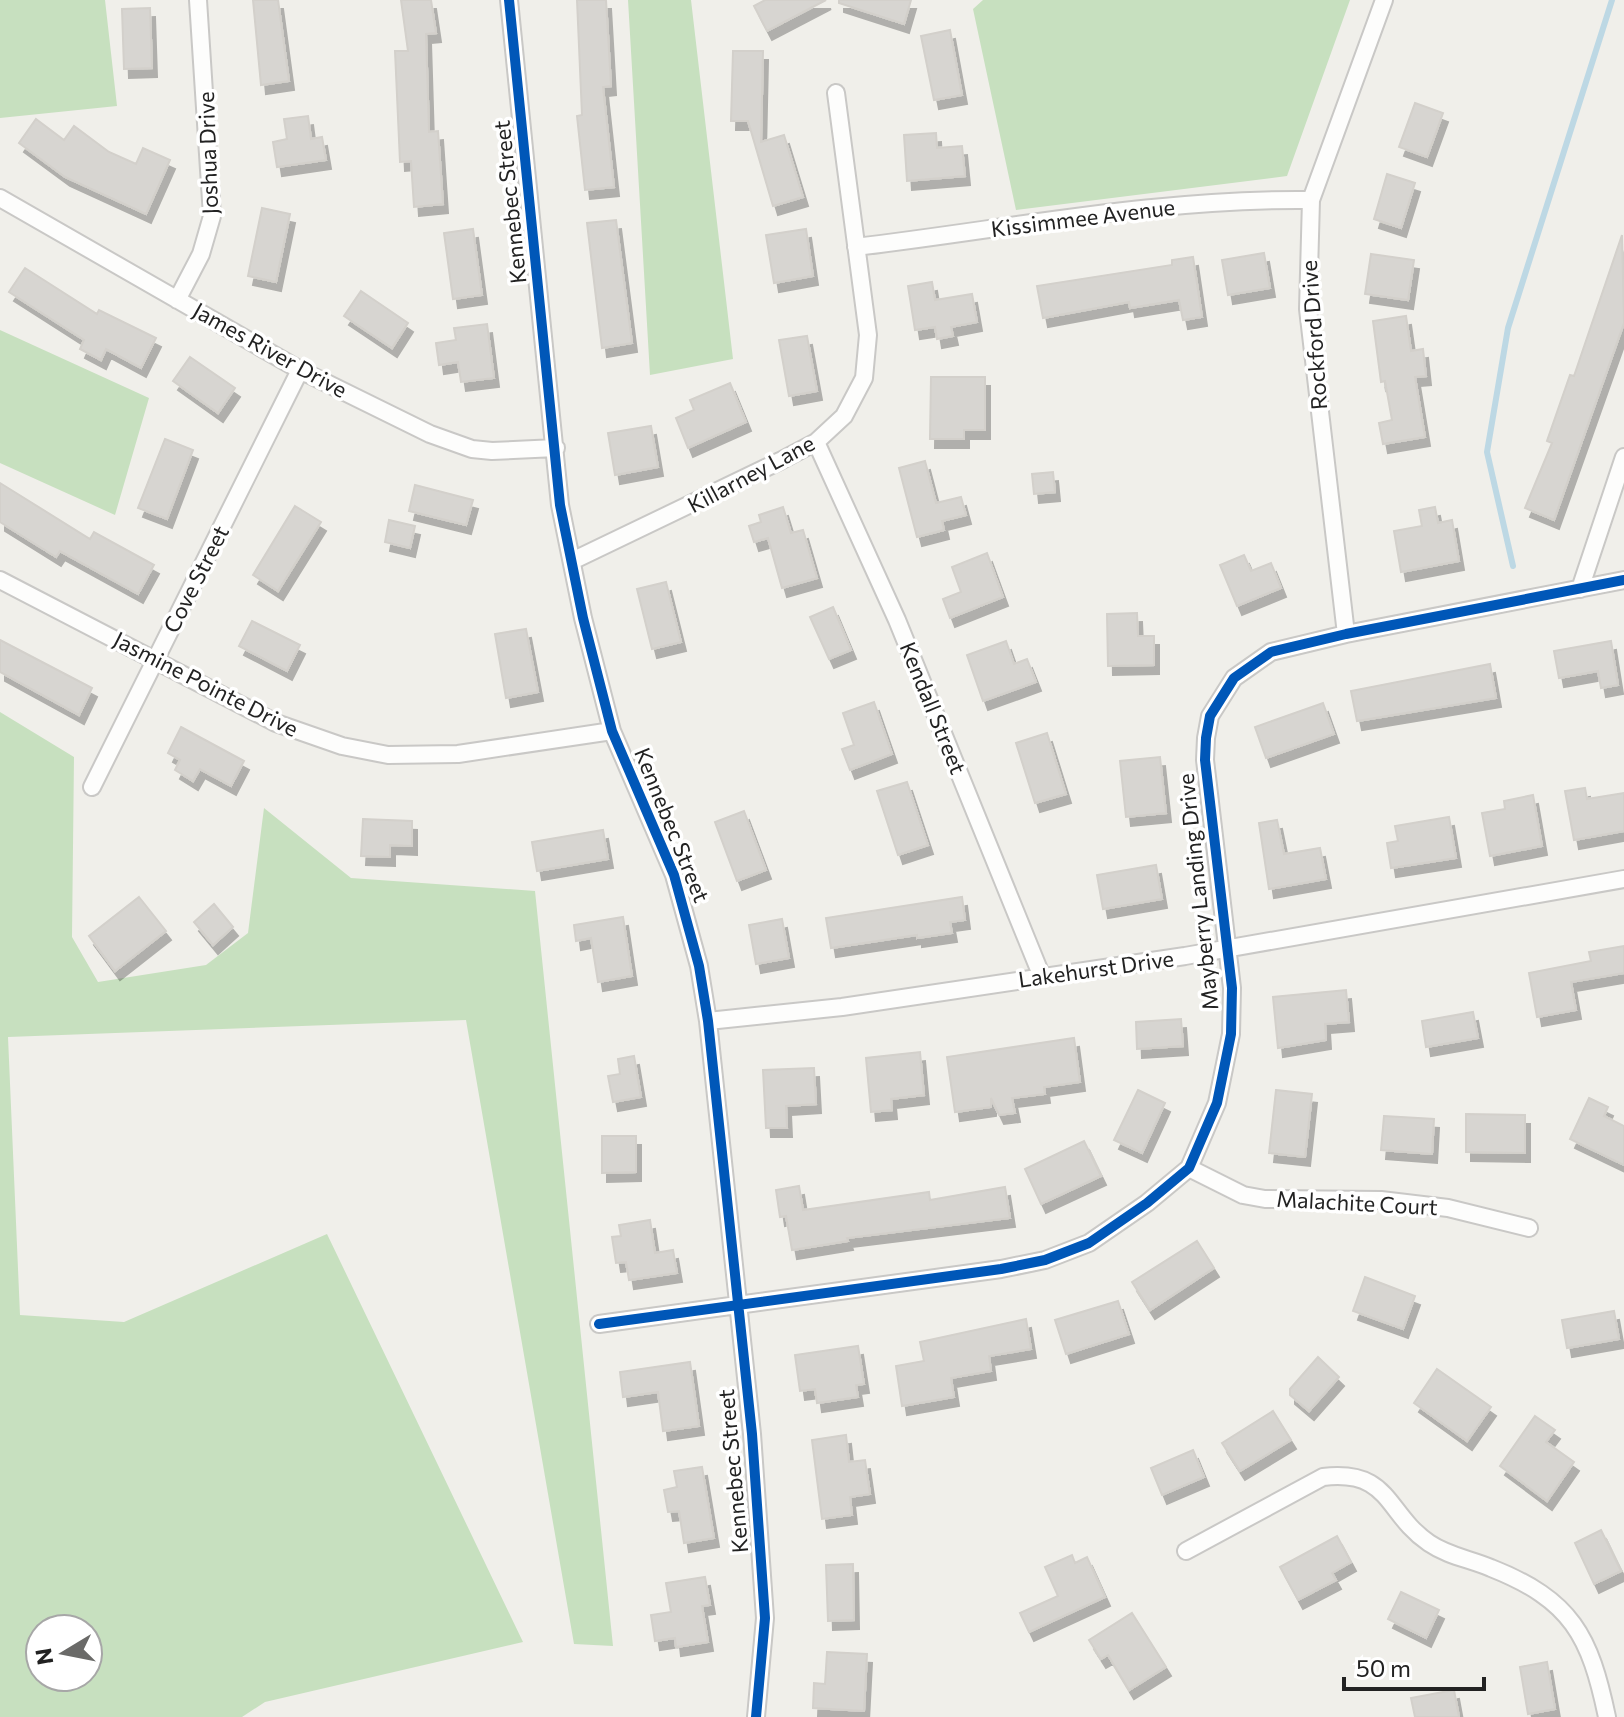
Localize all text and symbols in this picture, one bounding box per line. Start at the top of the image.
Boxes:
street label: Joshua Drive [192,91,223,215]
street label: Kennebec Street [487,119,532,285]
street label: Kissimmee Avenue [989,193,1177,242]
street label: Rockford Drive [1295,259,1332,411]
street label: James River Drive [188,296,352,403]
street label: Killarney Lane [683,429,819,518]
street label: Cove Street [157,521,234,637]
street label: Jasmine Pointe Drive [109,625,303,742]
street label: Kendall Street [895,638,972,778]
street label: Kennebec Street [629,744,716,906]
street label: Mayberry Landing Drive [1172,772,1223,1012]
street label: Lakehurst Drive [1016,944,1175,993]
street label: Malachite Court [1276,1185,1438,1220]
street label: Kennebec Street [712,1388,753,1554]
north arrow [24,1613,104,1693]
scale bar [1344,1641,1484,1691]
text: N [29,1646,59,1667]
text: 50 m [1356,1653,1411,1682]

